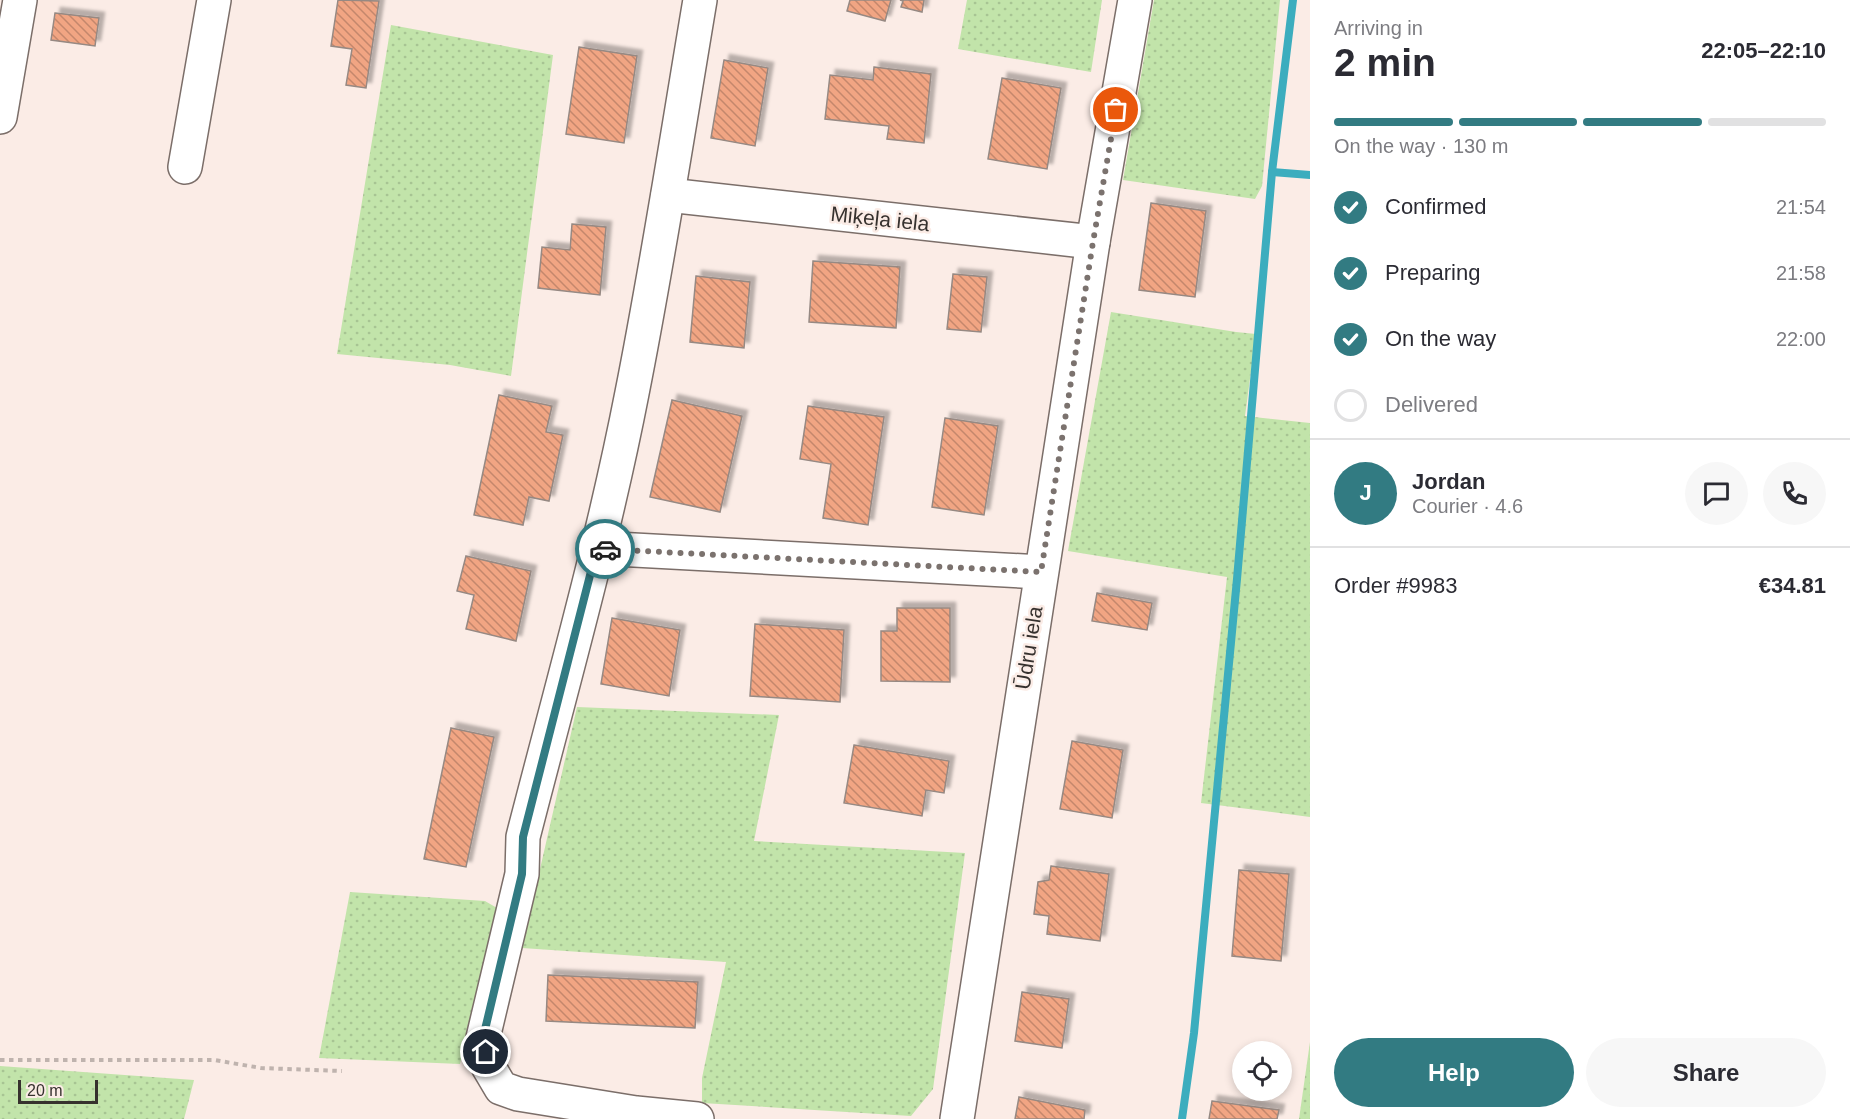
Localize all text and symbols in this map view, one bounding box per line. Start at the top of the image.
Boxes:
text: Arriving in [1334,17,1423,39]
text: 22:05–22:10 [1701,38,1826,63]
text: 2 min [1334,41,1436,84]
pin [1090,84,1141,135]
icon: bag [1099,93,1132,126]
text: On the way · 130 m [1334,135,1509,157]
icon: check [1334,191,1367,224]
text: Confirmed [1385,194,1486,219]
text: 21:54 [1776,196,1826,218]
street label: Miķeļa iela [830,202,931,235]
icon: check [1334,257,1367,290]
text: Preparing [1385,260,1480,285]
text: 21:58 [1776,262,1826,284]
icon: check [1334,323,1367,356]
text: On the way [1385,326,1496,351]
text: 22:00 [1776,328,1826,350]
text: Delivered [1385,392,1478,417]
button: chat [1685,462,1748,525]
button: phone [1763,462,1826,525]
text: Jordan [1412,469,1485,494]
text: J [1359,480,1372,505]
text: Courier · 4.6 [1412,495,1523,517]
courier [575,519,635,579]
icon: car [589,533,622,566]
text: Order #9983 [1334,573,1458,598]
text: €34.81 [1759,573,1826,598]
street label: Ūdru iela [1011,604,1046,691]
pin [460,1026,511,1077]
icon: home [469,1035,502,1068]
button: Help [1334,1038,1574,1107]
button: Share [1586,1038,1826,1107]
map controls [1232,1041,1292,1101]
button: locate [1232,1041,1292,1101]
scale bar [18,1077,98,1104]
text: 20 m [27,1082,63,1099]

